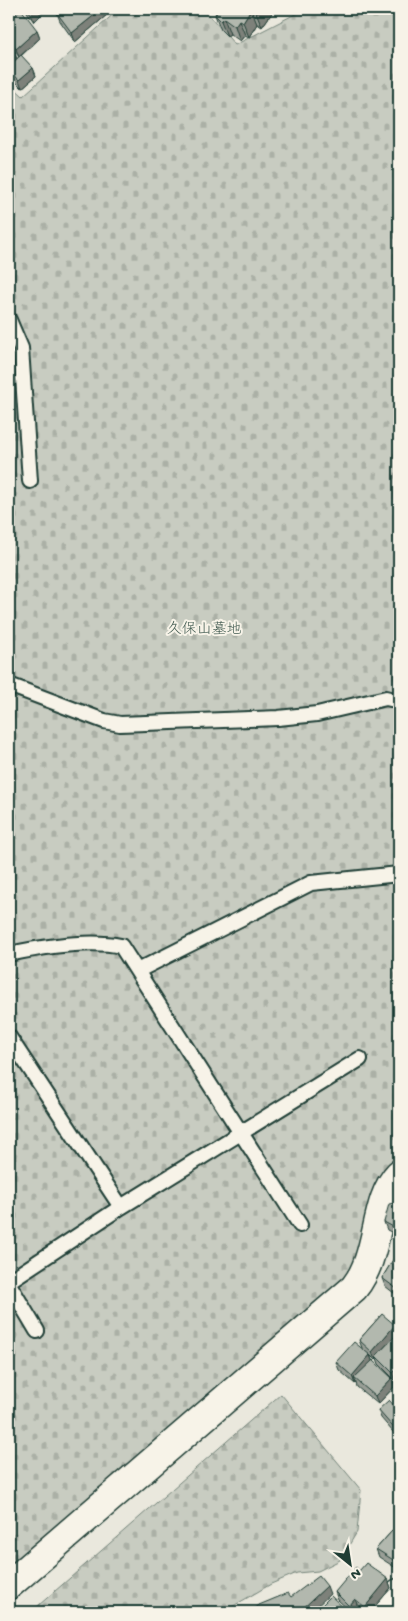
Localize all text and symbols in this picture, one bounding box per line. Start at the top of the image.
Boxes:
park label: 久保山墓地 [166,620,242,639]
north arrow [326,1538,376,1588]
text: N [347,1563,363,1583]

